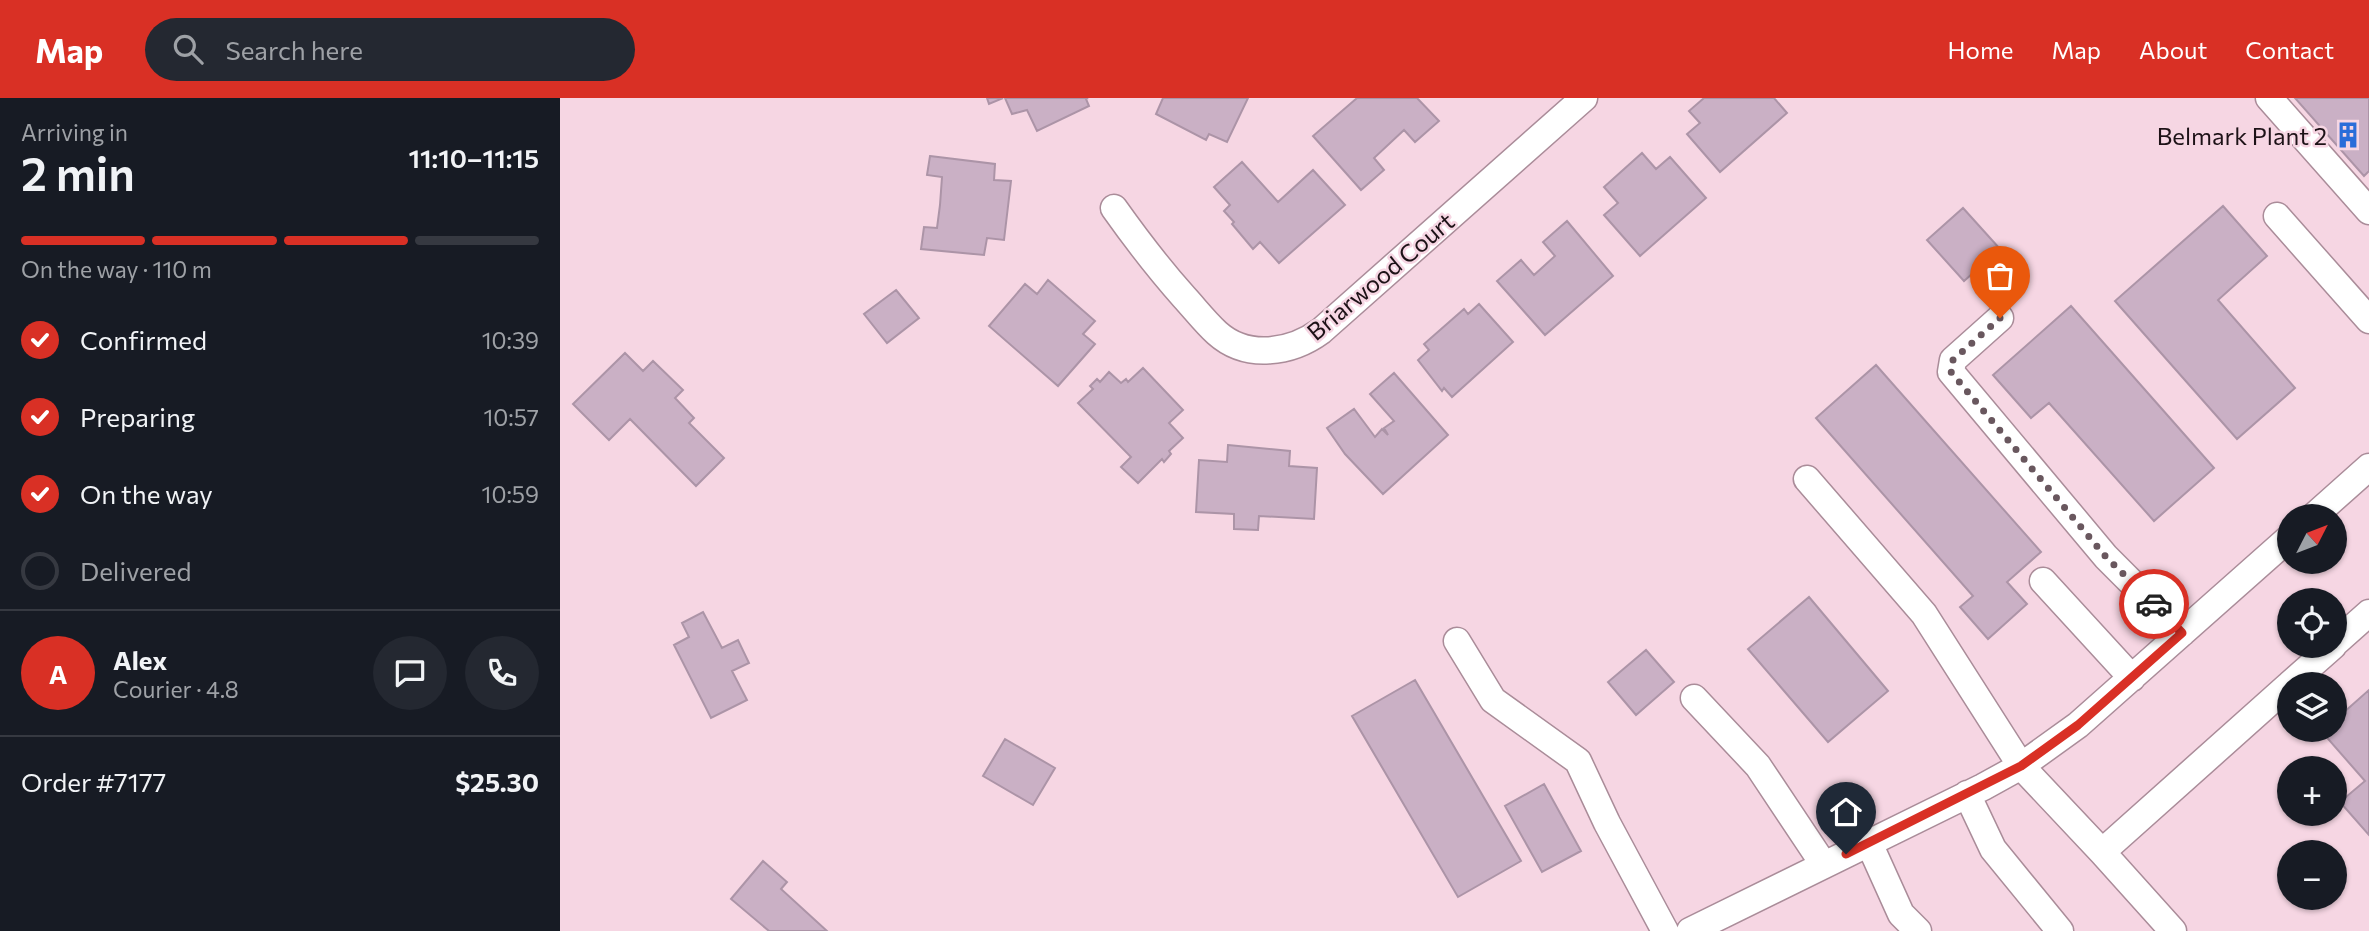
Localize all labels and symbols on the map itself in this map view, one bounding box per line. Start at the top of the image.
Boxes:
building icon: Belmark Plant 2 [2333,120,2363,150]
place label: Belmark Plant 2 [2157,121,2327,150]
street label: Briarwood Court [1301,206,1460,346]
pin [1970,246,2030,318]
north arrow [2277,504,2347,574]
courier [2119,569,2189,639]
pin [1816,782,1876,854]

